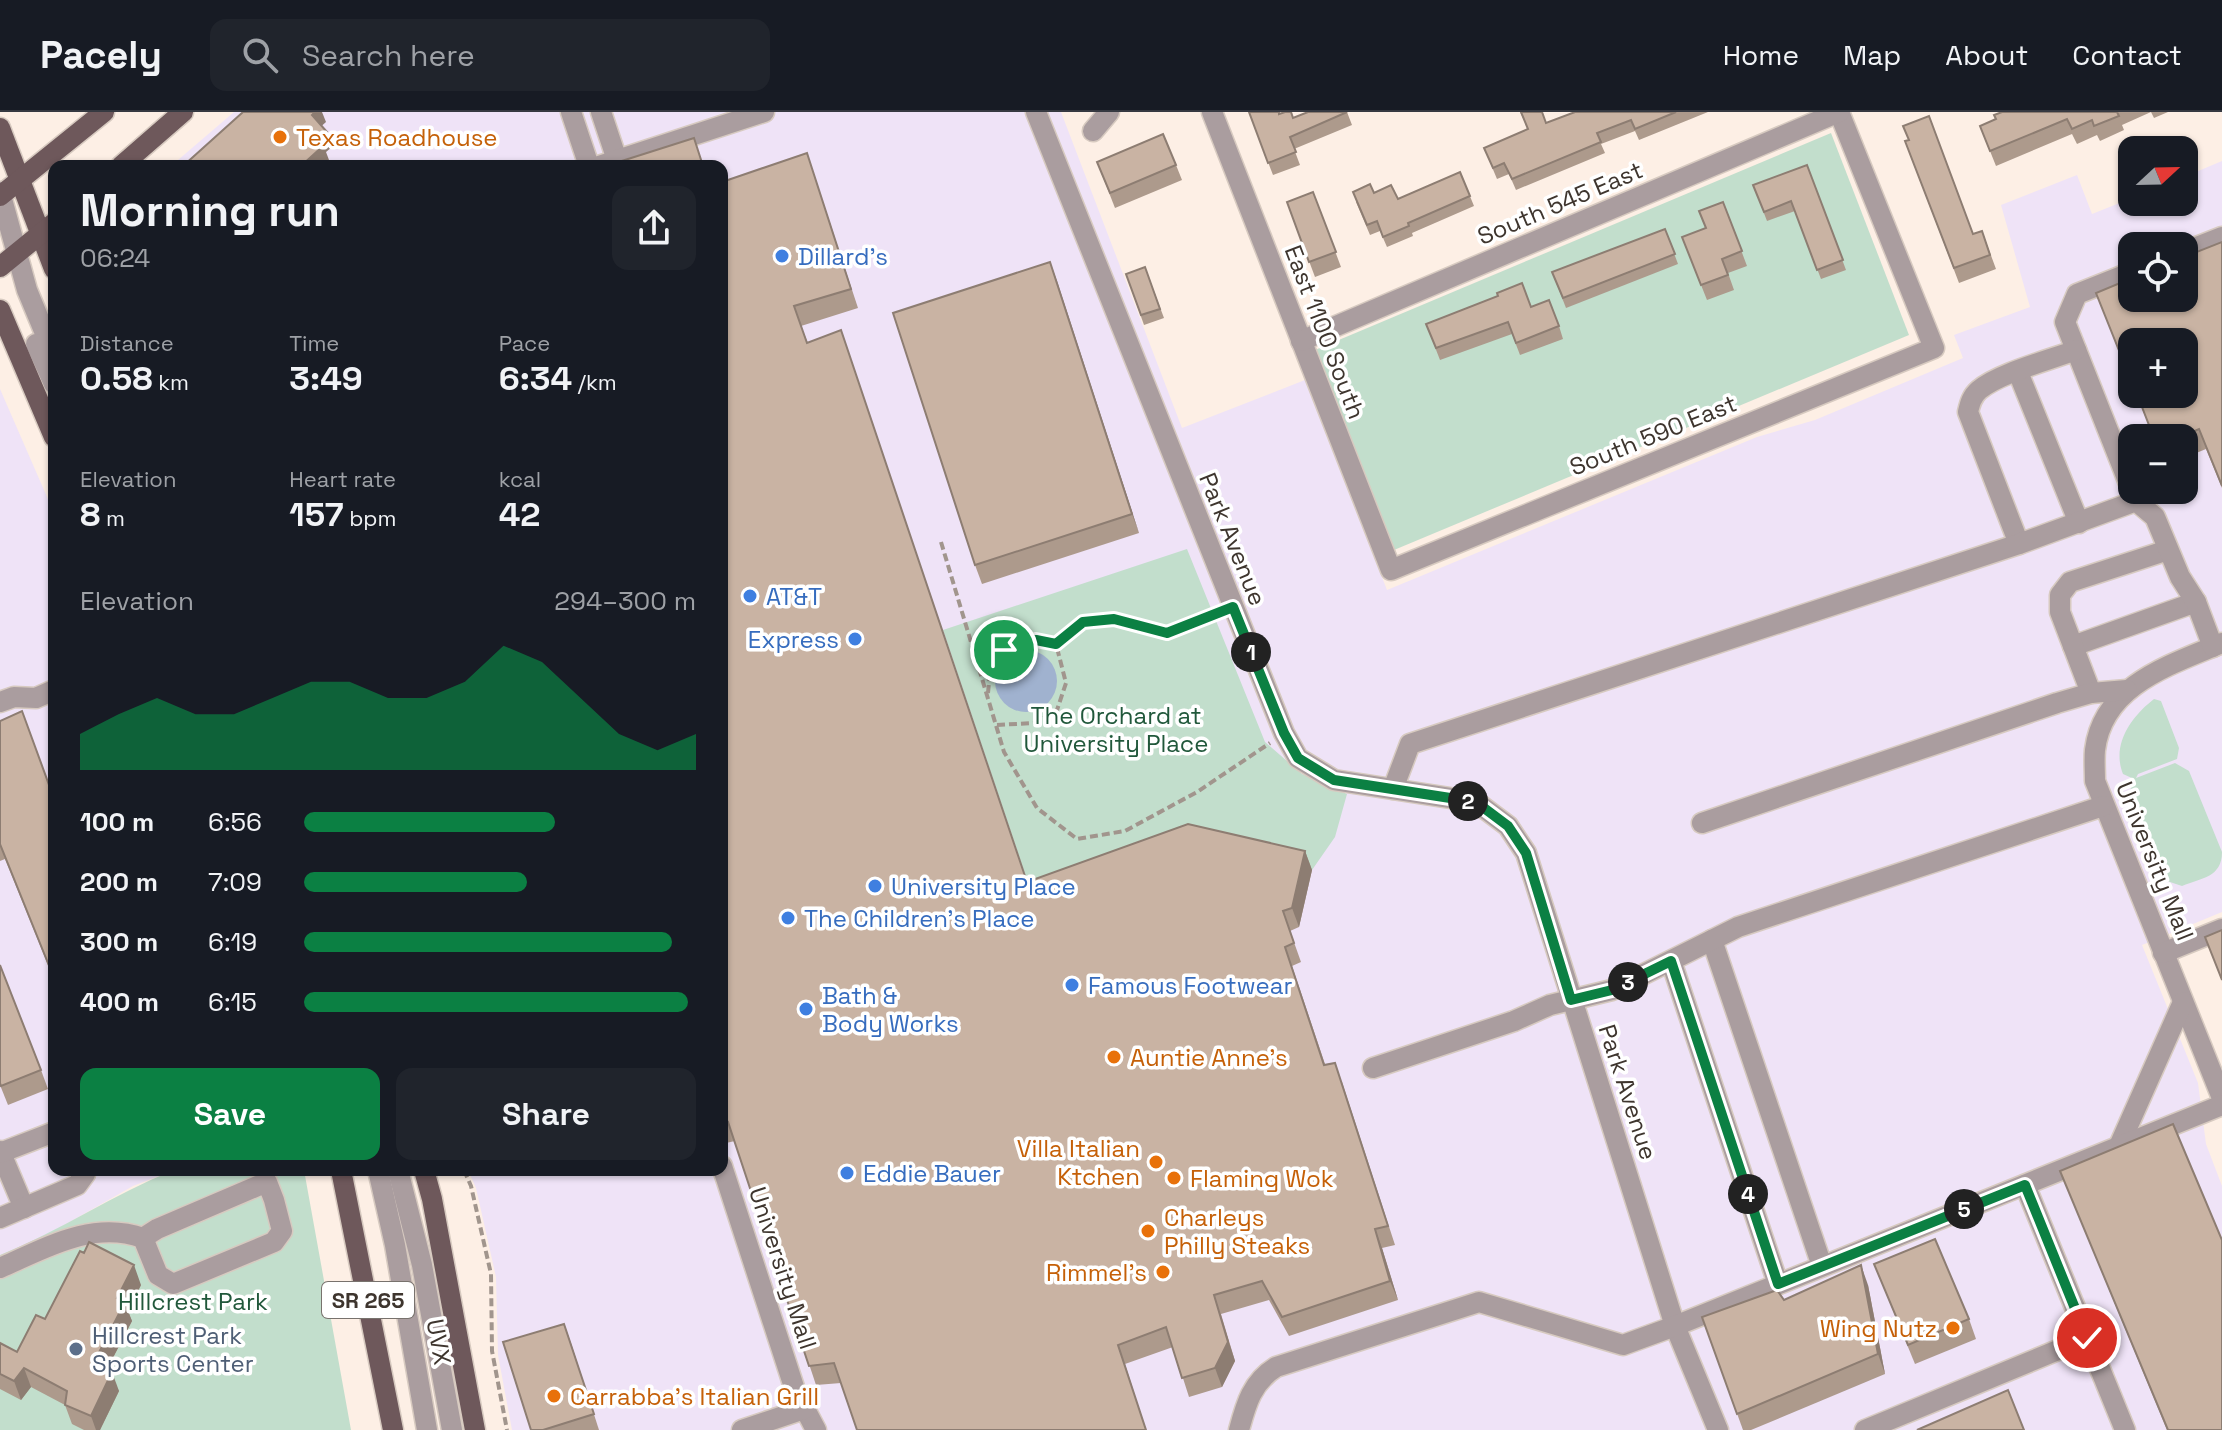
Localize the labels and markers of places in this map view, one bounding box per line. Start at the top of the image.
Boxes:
place label: Texas Roadhouse [296,122,498,153]
marker: Texas Roadhouse [271,128,289,146]
place label: Dillard's [798,241,888,272]
marker: Dillard's [773,247,791,265]
place label: AT&T [766,581,822,612]
marker: AT&T [741,587,759,605]
pin [970,616,1038,684]
place label: Express [748,624,839,655]
marker: Express [846,630,864,648]
pin: 1 [1231,632,1271,672]
pin: 2 [1448,781,1488,821]
place label: University Place [891,871,1076,902]
marker: University Place [866,877,884,895]
place label: The Children's Place [804,903,1034,934]
marker: The Children's Place [779,909,797,927]
pin: 3 [1608,962,1648,1002]
place label: Famous Footwear [1088,970,1293,1001]
marker: Famous Footwear [1063,976,1081,994]
place label: Bath & Body Works [822,980,959,1039]
marker: Bath & Body Works [797,1000,815,1018]
place label: Auntie Anne's [1130,1042,1288,1073]
marker: Auntie Anne's [1105,1048,1123,1066]
place label: Villa Italian Ktchen [1017,1133,1140,1192]
marker: Villa Italian Ktchen [1147,1153,1165,1171]
place label: Eddie Bauer [863,1158,1001,1189]
place label: Flaming Wok [1190,1163,1334,1194]
marker: Eddie Bauer [838,1164,856,1182]
marker: Flaming Wok [1165,1169,1183,1187]
pin: 4 [1728,1174,1768,1214]
pin: 5 [1944,1189,1984,1229]
place label: Charleys Philly Steaks [1164,1202,1310,1261]
marker: Charleys Philly Steaks [1139,1222,1157,1240]
place label: Rimmel's [1046,1257,1147,1288]
marker: Rimmel's [1154,1263,1172,1281]
pin [2053,1304,2121,1372]
place label: Wing Nutz [1820,1313,1937,1344]
marker: Wing Nutz [1944,1319,1962,1337]
place label: Hillcrest Park Sports Center [92,1320,254,1379]
marker: Hillcrest Park Sports Center [67,1340,85,1358]
place label: Carrabba's Italian Grill [570,1381,819,1412]
marker: Carrabba's Italian Grill [545,1387,563,1405]

